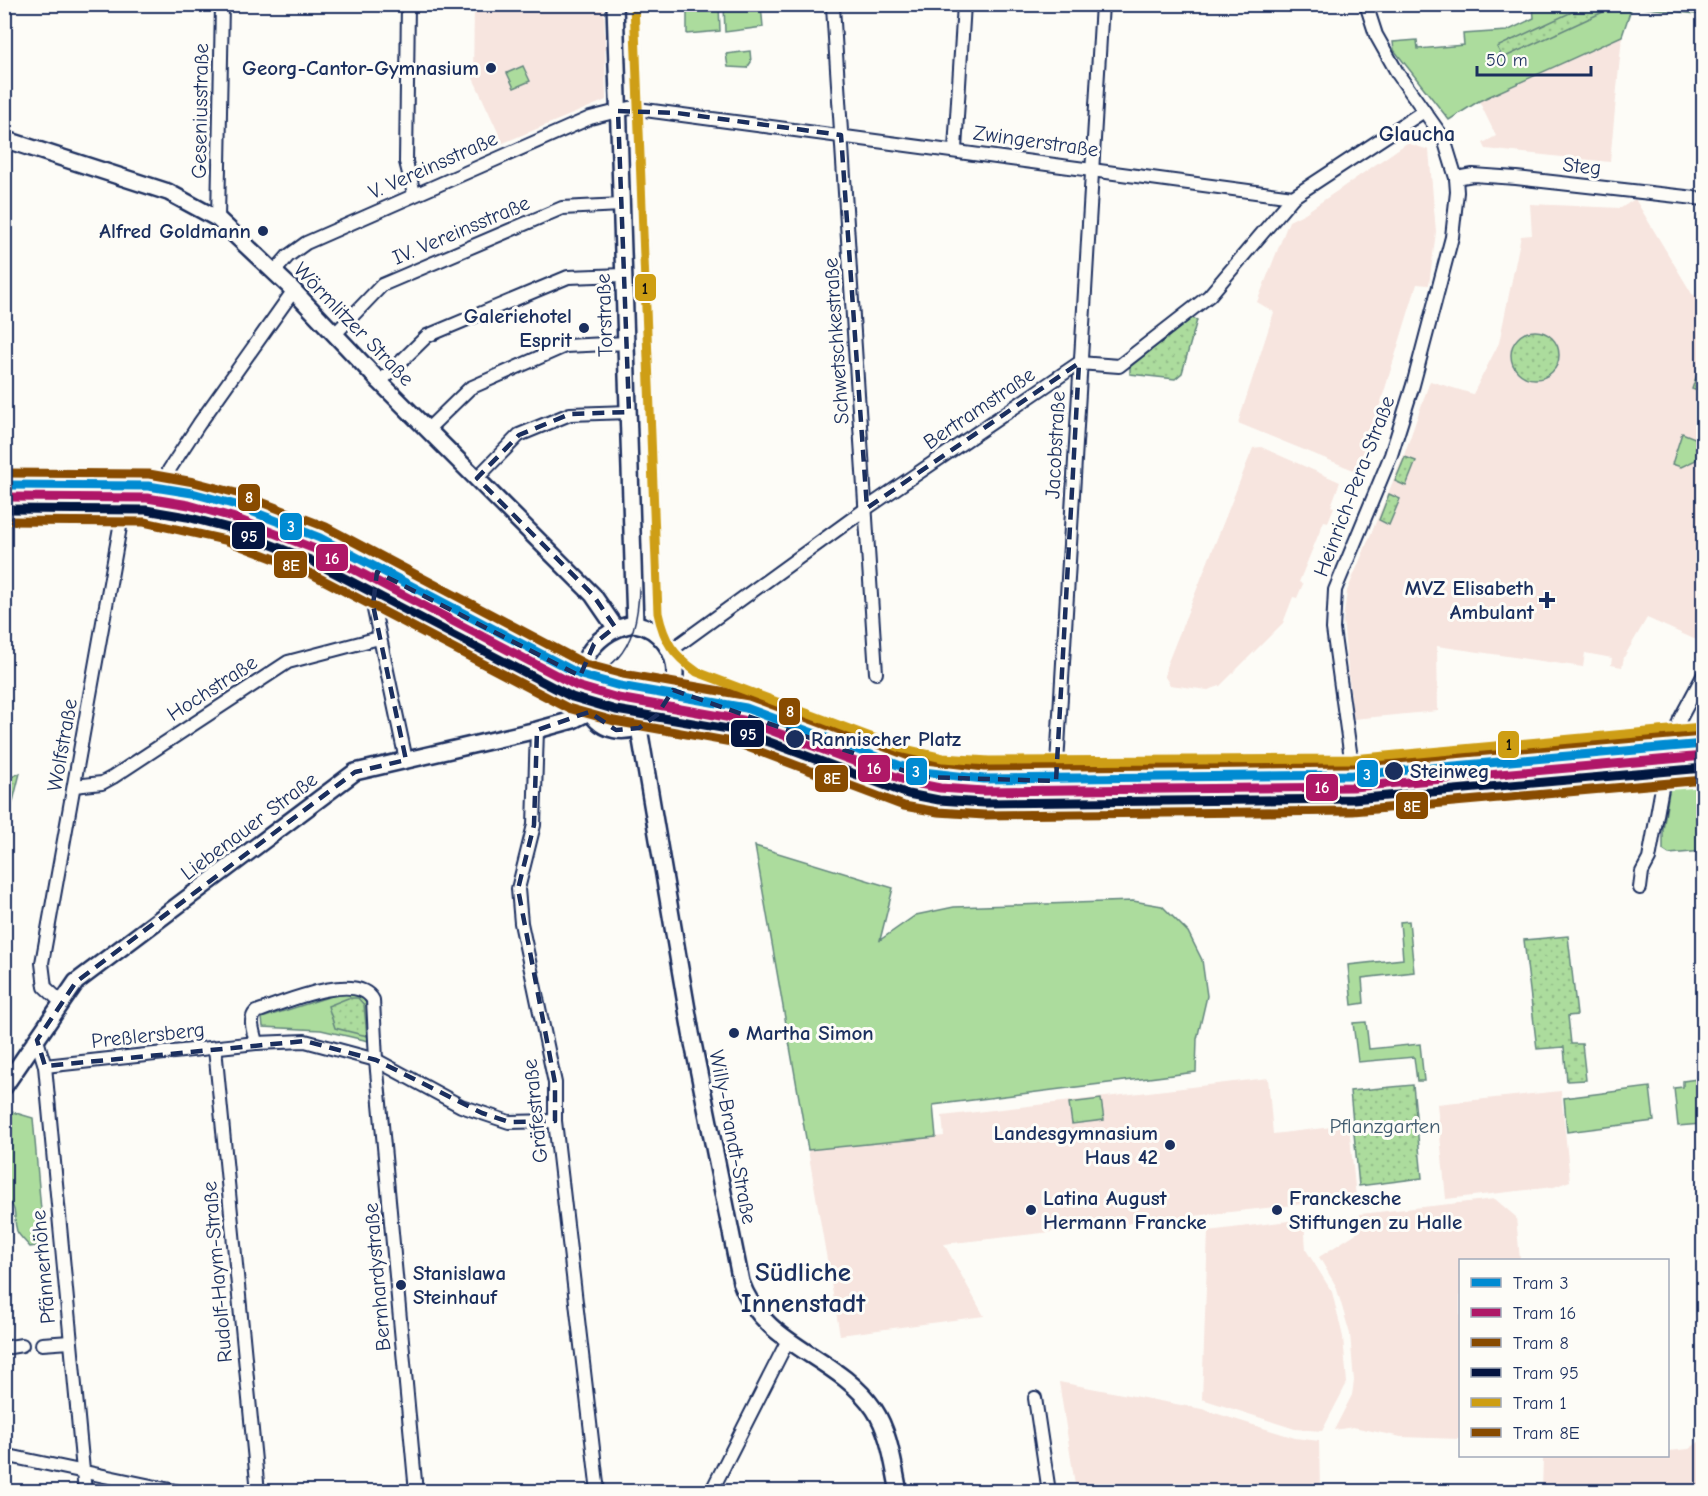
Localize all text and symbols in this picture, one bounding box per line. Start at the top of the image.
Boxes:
scale bar [1477,39,1591,77]
street label: Geseniusstraße [187,43,213,179]
text: 50 m [1486,50,1528,71]
place label: Georg-Cantor-Gymnasium [242,56,479,80]
marker: Georg-Cantor-Gymnasium [484,61,498,75]
street label: Zwingerstraße [972,120,1100,162]
district label: Glaucha [1379,121,1455,147]
street label: V. Vereinsstraße [365,126,501,204]
street label: Steg [1562,152,1602,180]
street label: IV. Vereinsstraße [389,190,533,270]
place label: Alfred Goldmann [99,219,251,243]
marker: Alfred Goldmann [256,224,270,238]
street label: Wörmlitzer Straße [289,257,419,391]
street label: Schwetschkestraße [818,257,854,425]
street label: Torstraße [591,273,617,357]
line badge: 1 [634,273,657,302]
text: 1 [642,280,648,298]
place label: Galeriehotel Esprit [464,304,573,352]
marker: Galeriehotel Esprit [577,321,591,335]
street label: Bertramstraße [919,362,1039,454]
street label: Jacobstraße [1040,391,1070,499]
street label: Heinrich-Pera-Straße [1308,392,1400,580]
line badge: 8 [237,483,261,512]
text: 8 [245,489,253,507]
line badge: 3 [279,512,303,541]
text: 3 [287,518,295,536]
line badge: 95 [231,521,266,550]
text: 95 [241,528,257,546]
line badge: 16 [315,543,349,572]
line badge: 8E [273,550,308,579]
text: 16 [325,550,339,568]
text: 8E [282,557,300,575]
place label: MVZ Elisabeth Ambulant [1405,576,1535,624]
marker: MVZ Elisabeth Ambulant [1538,591,1556,609]
street label: Hochstraße [162,650,262,726]
street label: Wolfstraße [42,697,82,793]
line badge: 8 [778,697,801,726]
text: 8 [786,703,794,721]
line badge: 95 [730,719,765,748]
text: 95 [740,726,756,744]
place label: Rannischer Platz [811,727,961,751]
marker: Rannischer Platz [784,728,806,750]
line badge: 1 [1497,730,1520,759]
text: 1 [1506,736,1512,754]
line badge: 16 [857,754,891,783]
line badge: 3 [905,757,928,786]
line badge: 3 [1356,759,1379,788]
place label: Steinweg [1410,759,1490,783]
text: 16 [867,760,881,778]
marker: Steinweg [1383,760,1405,782]
text: 3 [912,763,920,781]
line badge: 8E [814,764,849,793]
text: 3 [1363,766,1371,784]
street label: Liebenauer Straße [176,767,322,885]
text: 8E [823,770,841,788]
line badge: 16 [1305,773,1339,802]
text: 16 [1315,779,1329,797]
line badge: 8E [1395,791,1429,820]
text: 8E [1403,798,1421,816]
street label: Preßlersberg [90,1017,206,1053]
place label: Martha Simon [746,1021,874,1045]
marker: Martha Simon [727,1026,741,1040]
street label: Willy-Brandt-Straße [704,1048,762,1226]
street label: Gräfestraße [518,1058,552,1164]
park label: Pflanzgarten [1329,1114,1441,1138]
place label: Landesgymnasium Haus 42 [993,1121,1158,1169]
marker: Landesgymnasium Haus 42 [1163,1138,1177,1152]
street label: Rudolf-Haym-Straße [197,1180,237,1364]
place label: Latina August Hermann Francke [1043,1186,1207,1234]
place label: Franckesche Stiftungen zu Halle [1289,1186,1462,1234]
street label: Bernhardystraße [359,1202,395,1352]
marker: Latina August Hermann Francke [1024,1203,1038,1217]
marker: Franckesche Stiftungen zu Halle [1270,1203,1284,1217]
street label: Pfännerhöhe [26,1209,60,1325]
district label: Südliche Innenstadt [741,1257,866,1319]
legend [1459,1259,1669,1457]
place label: Stanislawa Steinhauf [413,1261,506,1309]
text: Tram 3 [1513,1273,1569,1294]
marker: Stanislawa Steinhauf [394,1278,408,1292]
text: Tram 16 [1513,1303,1576,1324]
text: Tram 8 [1513,1333,1569,1354]
text: Tram 95 [1513,1363,1579,1384]
text: Tram 1 [1513,1393,1567,1414]
text: Tram 8E [1513,1423,1580,1444]

